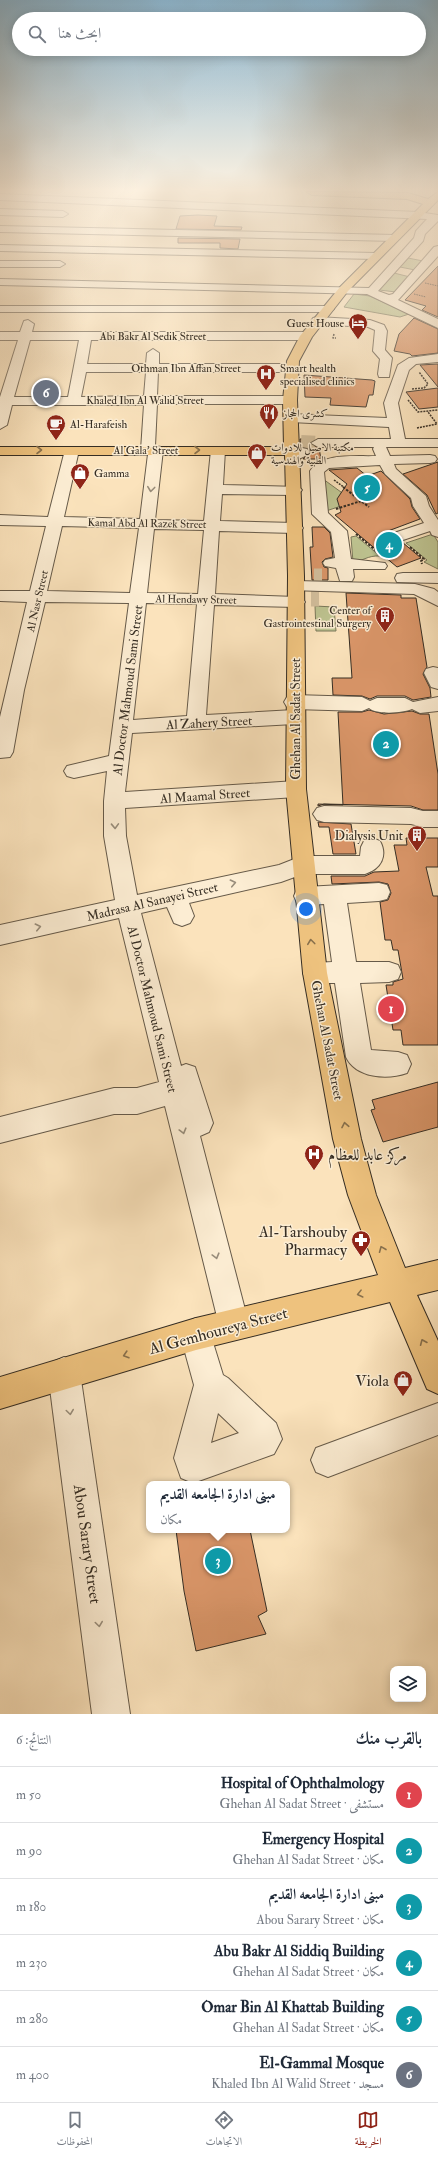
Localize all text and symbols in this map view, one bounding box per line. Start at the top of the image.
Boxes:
search box [12,12,426,56]
icon: search [26,23,48,45]
text: ابحث هنا [58,24,101,43]
hotel icon: Guest House [347,312,369,340]
place label: Guest House [287,317,344,330]
street label: Abi Bakr Al Sedik Street [99,330,207,343]
street label: Othman Ibn Affan Street [131,362,241,375]
place label: Smart health specialised clinics [280,362,355,389]
hospital icon: Smart health specialised clinics [255,363,277,391]
pin: 6 [33,378,59,408]
street label: Khaled Ibn Al Walid Street [86,394,204,407]
restaurant icon: كشرى الحجاز [258,402,280,430]
place label: كشرى الحجاز [282,407,328,421]
cafe icon: Al-Harafeish [45,413,67,441]
place label: Al-Harafeish [69,418,127,431]
place label: مكتبة الاصيل للادوات الطبية والهندسية [271,441,354,467]
shop icon: مكتبة الاصيل للادوات الطبية والهندسية [246,442,268,470]
street label: Al Gala' Street [113,444,179,457]
one-way arrow [36,446,42,454]
one-way arrow [194,446,200,454]
shop icon: Gamma [69,462,91,490]
place label: Gamma [94,467,130,480]
pin: 5 [354,473,380,503]
one-way arrow [147,486,156,492]
street label: Kamal Abd Al Razek Street [87,516,207,531]
pin: 4 [376,530,402,560]
street label: Al Nasr Street [24,569,51,634]
street label: Al Hendawy Street [154,592,237,608]
street label: Al Doctor Mahmoud Sami Street [109,604,146,777]
place label: Center of Gastrointestinal Surgery [264,604,372,631]
building icon: Center of Gastrointestinal Surgery [374,605,396,633]
street label: Ghehan Al Sadat Street [288,658,304,780]
street label: Al Zahery Street [165,713,253,734]
pin: 2 [373,729,399,759]
street label: Al Maamal Street [158,785,251,807]
one-way arrow [111,823,119,829]
building icon: Dialysis Unit [406,824,428,852]
place label: Dialysis Unit [335,828,403,845]
street label: Madrasa Al Sanayei Street [85,879,220,926]
one-way arrow [230,880,236,888]
your location [296,899,316,919]
one-way arrow [35,923,41,931]
street label: Al Doctor Mahmoud Sami Street [123,923,181,1094]
one-way arrow [307,939,316,945]
street label: Ghehan Al Sadat Street [308,979,346,1101]
pin: 1 [378,994,404,1024]
one-way arrow [341,1122,349,1128]
one-way arrow [178,1127,187,1134]
hospital icon: مركز عابد للعظام [303,1143,325,1171]
place label: مركز عابد للعظام [328,1145,407,1169]
place label: Al-Tarshouby Pharmacy [258,1222,348,1260]
pharmacy icon: Al-Tarshouby Pharmacy [350,1229,372,1257]
one-way arrow [378,1246,386,1253]
one-way arrow [211,1253,220,1260]
one-way arrow [357,1289,364,1298]
street label: Al Gemhoureya Street [146,1303,290,1359]
one-way arrow [419,1339,427,1346]
one-way arrow [122,1350,129,1359]
shop icon: Viola [392,1369,414,1397]
place label: Viola [355,1371,389,1391]
one-way arrow [65,1409,74,1415]
popup [146,1481,290,1533]
street label: Abou Sarary Street [69,1482,105,1605]
text: مبنى ادارة الجامعه القديم [160,1485,276,1504]
text: مكان [160,1512,182,1528]
pin: 3 [205,1546,231,1576]
one-way arrow [94,1621,103,1627]
map controls [390,1666,426,1702]
button: layers [390,1666,426,1702]
text: بالقرب منك [356,1728,422,1749]
text: النتائج: 6 [16,1732,51,1748]
text: Hospital of Ophthalmology [221,1774,384,1793]
text: 50 m [16,1787,41,1803]
text: 1 [407,1787,411,1803]
text: مستشفى · Ghehan Al Sadat Street [220,1796,384,1812]
text: Emergency Hospital [262,1830,384,1849]
text: 90 m [16,1843,42,1859]
text: 2 [406,1843,412,1859]
text: مكان · Ghehan Al Sadat Street [232,1852,384,1868]
text: مبنى ادارة الجامعه القديم [269,1885,384,1904]
text: 180 m [16,1899,46,1915]
text: 3 [407,1899,412,1915]
text: مكان · Abou Sarary Street [256,1912,384,1928]
text: Abu Bakr Al Siddiq Building [214,1942,384,1961]
text: 230 m [16,1955,47,1971]
text: 4 [406,1955,413,1971]
text: مكان · Ghehan Al Sadat Street [232,1964,384,1980]
text: Omar Bin Al Khattab Building [201,1998,384,2017]
text: 280 m [16,2011,48,2027]
text: 5 [406,2011,412,2027]
text: مكان · Ghehan Al Sadat Street [232,2020,384,2036]
text: El-Gammal Mosque [259,2054,384,2073]
text: 400 m [16,2067,49,2083]
text: 6 [406,2067,412,2083]
text: مسجد · Khaled Ibn Al Walid Street [211,2076,384,2092]
tab: المحفوظات [56,2109,93,2152]
tab: الاتجاهات [205,2109,242,2152]
tab: الخريطة [355,2109,382,2152]

